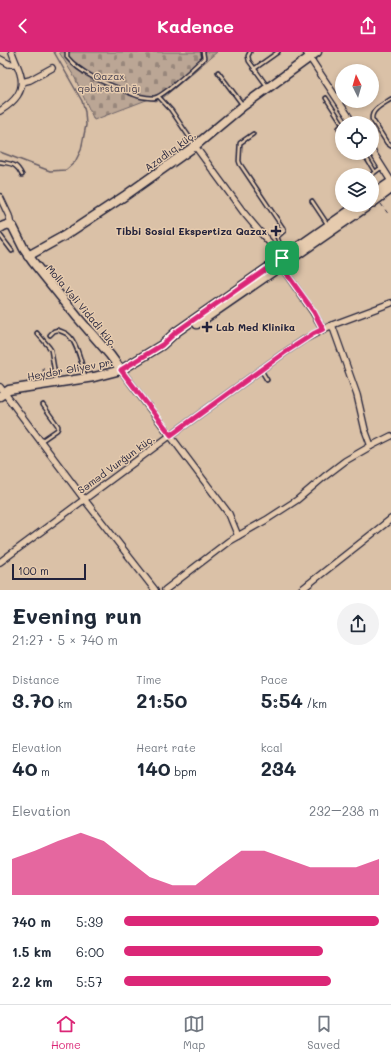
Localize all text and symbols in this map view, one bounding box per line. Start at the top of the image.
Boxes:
text: Kadence [157,14,234,38]
icon: back [12,15,34,37]
icon: share [357,15,379,37]
north arrow [335,64,379,108]
map controls [335,64,379,212]
park label: Qazax qəbirstanlığı [78,69,140,95]
button: locate [335,116,379,160]
street label: Azadlıq küç. [142,128,198,174]
button: layers [335,168,379,212]
place label: Tibbi Sosial Ekspertiza Qazax [116,224,267,238]
marker: Tibbi Sosial Ekspertiza Qazax [270,225,282,237]
pin [265,241,299,275]
icon: arrive [271,247,293,269]
street label: Molla Vəli Vidadi küç. [43,262,121,350]
place label: Lab Med Klinika [216,320,295,334]
marker: Lab Med Klinika [201,321,213,333]
street label: Heydər Əliyev pr. [26,355,114,383]
street label: Səməd Vurğun küç. [75,431,157,497]
scale bar [12,562,86,581]
text: 100 m [18,563,49,578]
text: Evening run [12,601,142,630]
button: share [337,603,379,645]
text: 21:27 · 5 × 740 m [12,631,118,648]
text: Distance [12,672,59,687]
text: Time [136,672,161,687]
text: Pace [261,672,288,687]
text: 3.70 [12,687,54,713]
text: 21:50 [136,687,187,713]
text: 5:54 [261,687,303,713]
text: km [54,696,72,711]
text: /km [303,696,327,711]
text: Elevation [12,740,61,755]
text: Heart rate [136,740,196,755]
text: kcal [261,740,283,755]
text: 40 [12,755,38,781]
text: 140 [136,755,171,781]
text: 234 [261,755,297,781]
text: m [38,764,50,779]
text: bpm [171,764,197,779]
text: Elevation [12,802,70,819]
text: 232–238 m [309,802,379,819]
text: 740 m [12,913,51,930]
text: 5:39 [76,913,103,930]
text: 1.5 km [12,943,51,960]
text: 6:00 [76,943,104,960]
text: 2.2 km [12,973,53,990]
text: 5:57 [76,973,102,990]
tab: Home [51,1013,81,1052]
tab: Map [183,1013,205,1052]
tab: Saved [307,1013,340,1052]

